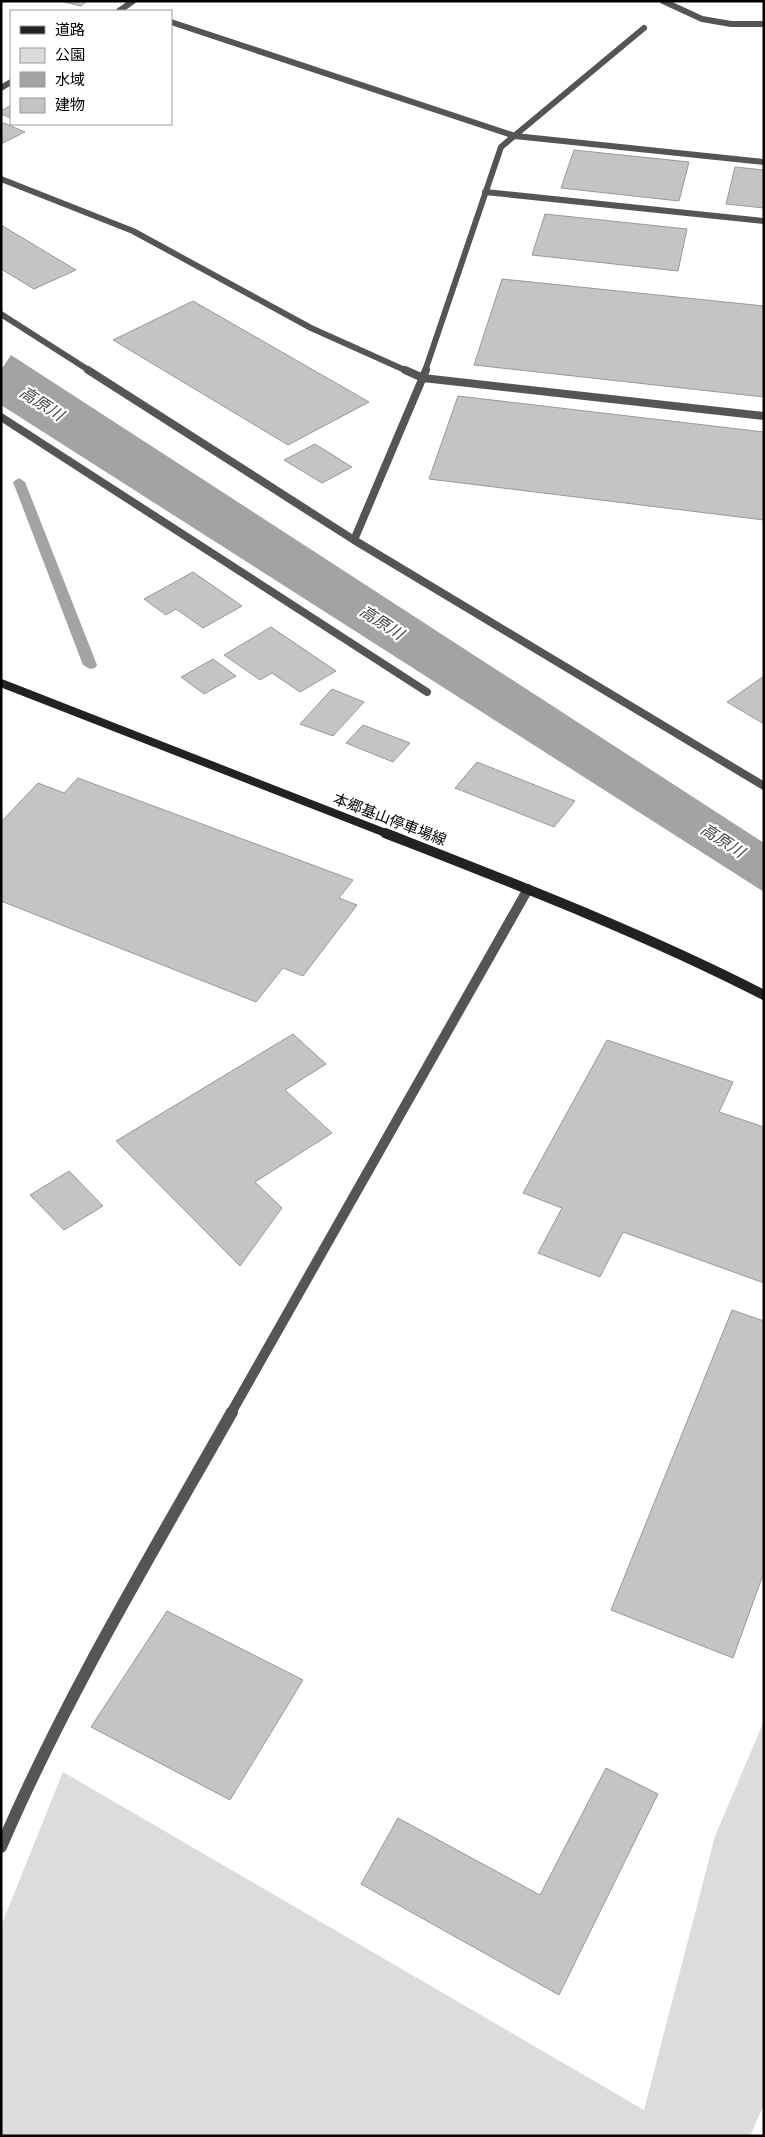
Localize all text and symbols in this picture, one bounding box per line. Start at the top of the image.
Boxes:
legend [10,10,172,125]
text: 道路 [55,20,85,39]
text: 公園 [55,45,85,64]
text: 水域 [55,70,85,89]
text: 建物 [55,95,85,114]
water label: 高原川 [16,382,69,426]
water label: 高原川 [356,601,409,645]
street label: 本郷基山停車場線 [331,789,449,849]
water label: 高原川 [697,819,750,863]

